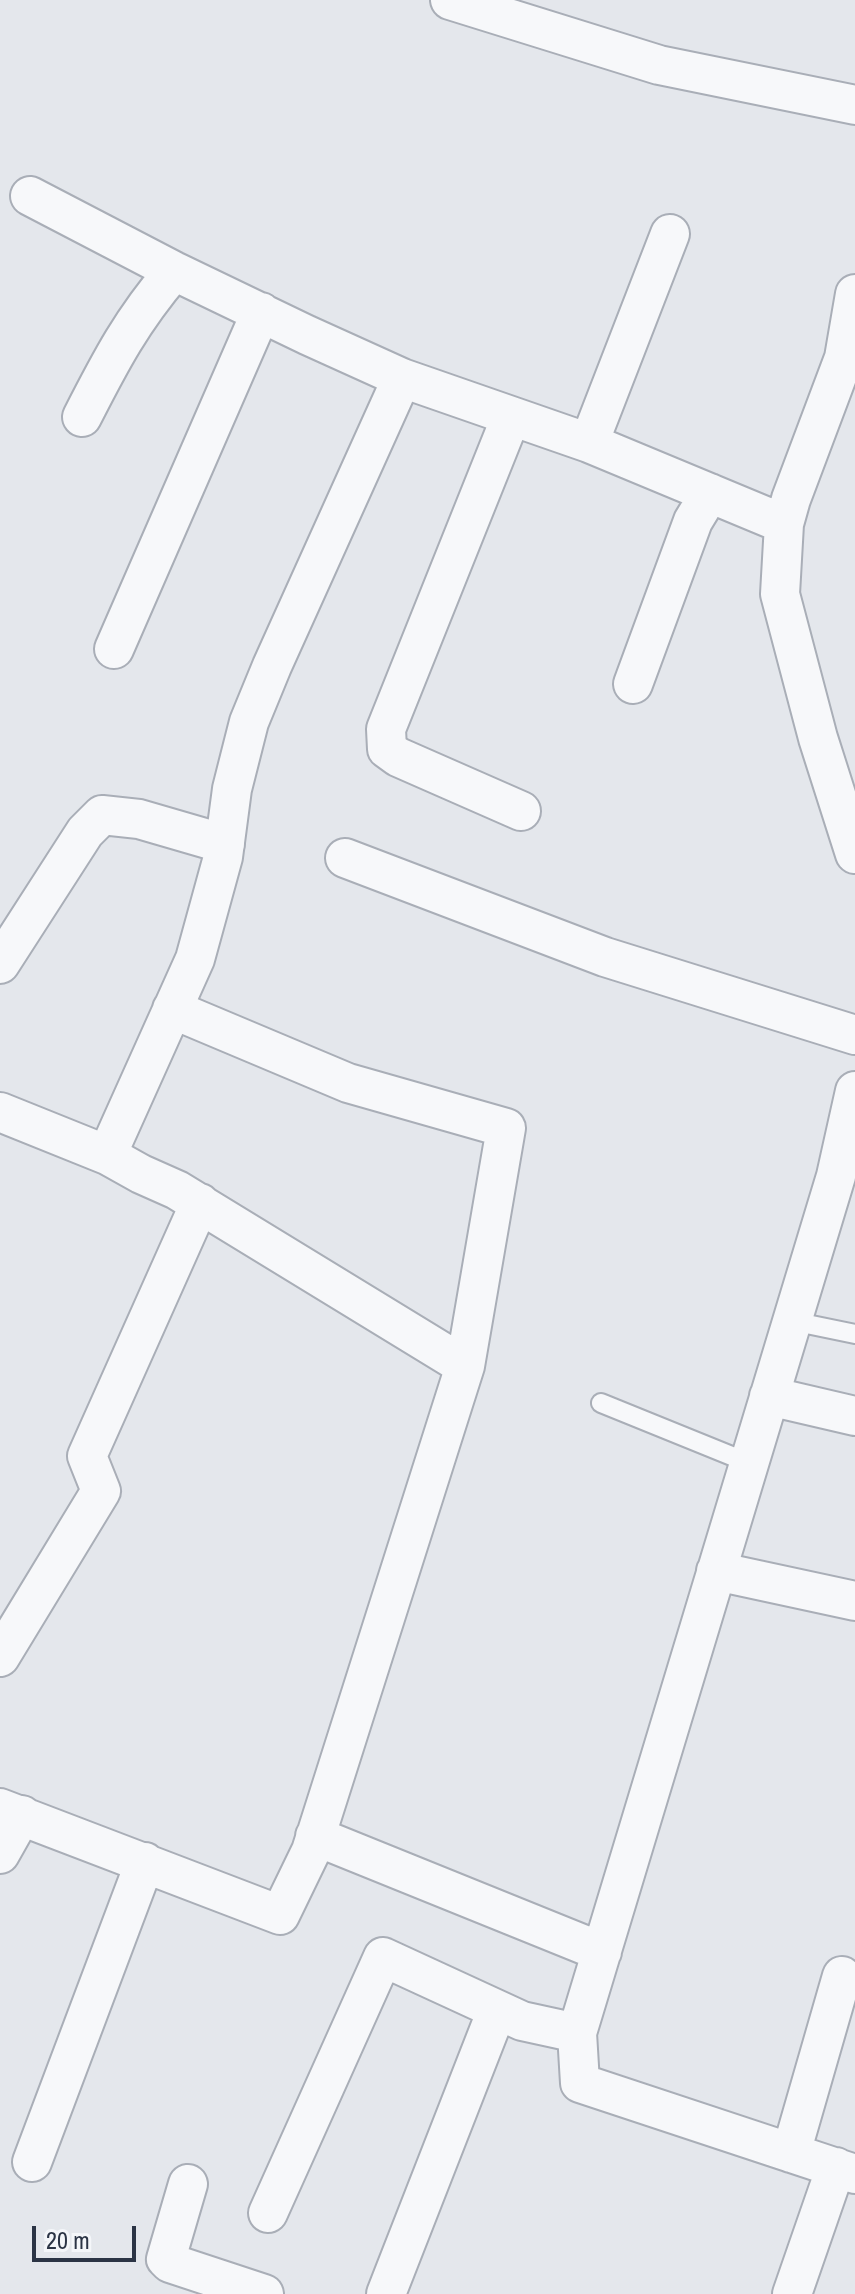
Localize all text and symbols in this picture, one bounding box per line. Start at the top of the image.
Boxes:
scale bar [36,2210,140,2260]
text: 20 m [46,2224,90,2256]

